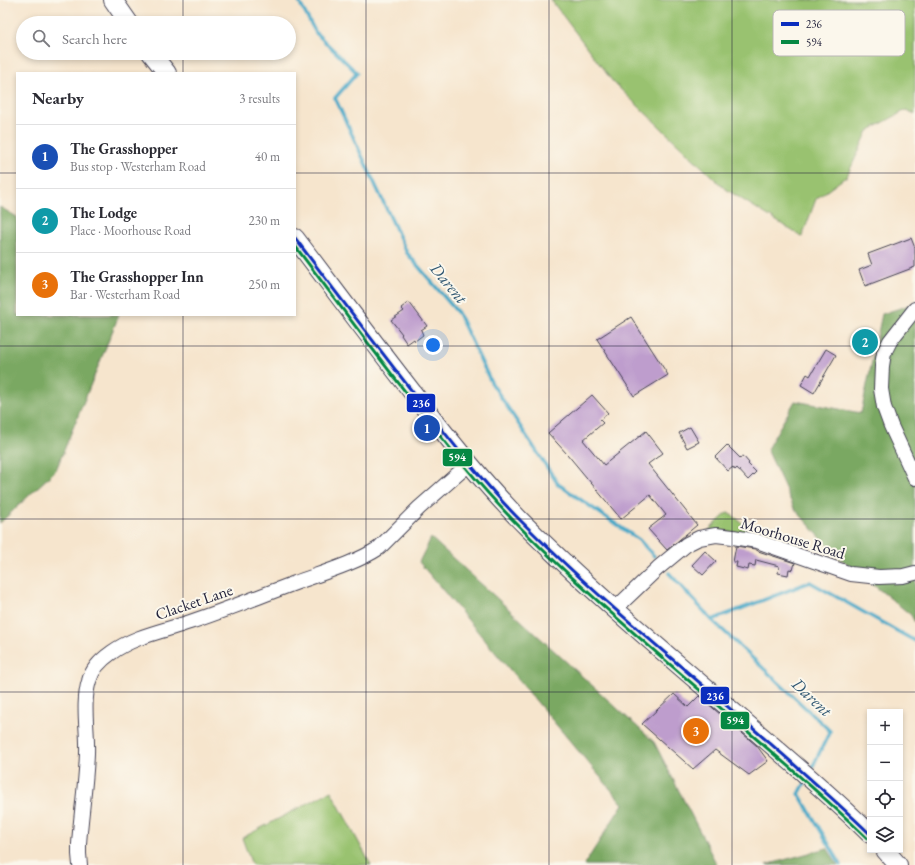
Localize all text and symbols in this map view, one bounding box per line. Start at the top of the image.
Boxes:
legend [773,10,905,56]
search box [16,16,296,60]
text: 236 [806,17,823,31]
icon: search [30,27,52,49]
text: Search here [62,29,127,48]
text: 594 [806,35,823,49]
text: Nearby [32,87,84,109]
text: 3 results [239,90,280,107]
text: The Grasshopper [70,139,178,158]
text: 1 [42,148,48,165]
text: 40 m [255,148,280,165]
text: Bus stop · Westerham Road [70,158,206,175]
text: The Lodge [70,203,137,222]
text: 2 [42,212,48,229]
text: 230 m [249,212,280,229]
text: Place · Moorhouse Road [70,222,191,239]
water label: Darent [425,257,473,309]
text: The Grasshopper Inn [70,267,204,286]
text: 3 [42,276,48,293]
text: 250 m [249,276,280,293]
text: Bar · Westerham Road [70,286,180,303]
pin: 2 [852,327,878,357]
your location [423,335,443,355]
line badge: 236 [406,393,436,413]
text: 236 [412,396,430,410]
pin: 1 [414,413,440,443]
line badge: 594 [442,448,473,467]
text: 594 [448,450,466,464]
street label: Moorhouse Road [738,512,849,564]
street label: Clacket Lane [153,579,235,625]
water label: Darent [787,672,837,722]
line badge: 236 [700,686,730,705]
text: 236 [706,689,724,703]
map controls [867,709,903,853]
button: + [867,709,903,745]
line badge: 594 [720,711,750,730]
text: 594 [726,713,744,727]
pin: 3 [683,716,709,746]
button: − [867,745,903,781]
button: locate [867,781,903,817]
button: layers [867,817,903,853]

